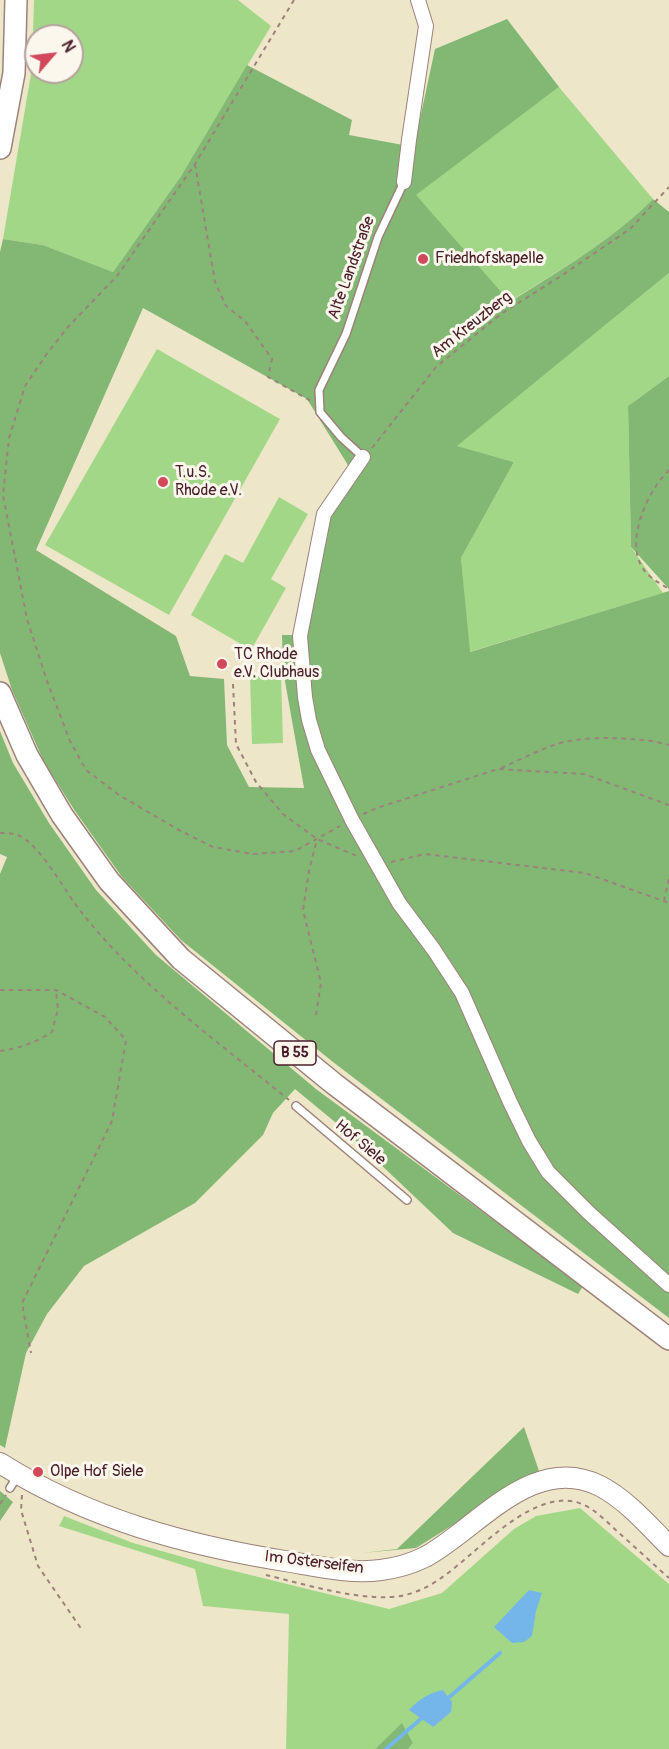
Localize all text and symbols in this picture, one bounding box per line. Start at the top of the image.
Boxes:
north arrow [24,24,84,84]
text: N [57,37,79,56]
street label: Alte Landstraße [324,214,380,322]
place label: Friedhofskapelle [435,249,544,269]
marker: Friedhofskapelle [416,252,430,266]
street label: Am Kreuzberg [428,288,516,362]
place label: T.u.S. Rhode e.V. [175,463,242,501]
marker: T.u.S. Rhode e.V. [156,475,170,489]
place label: TC Rhode e.V. Clubhaus [234,645,319,683]
marker: TC Rhode e.V. Clubhaus [215,657,229,671]
road number: B 55 [274,1041,316,1065]
street label: Hof Siele [331,1116,389,1170]
place label: Olpe Hof Siele [50,1462,143,1482]
marker: Olpe Hof Siele [31,1465,45,1479]
street label: Im Osterseifen [263,1547,365,1579]

